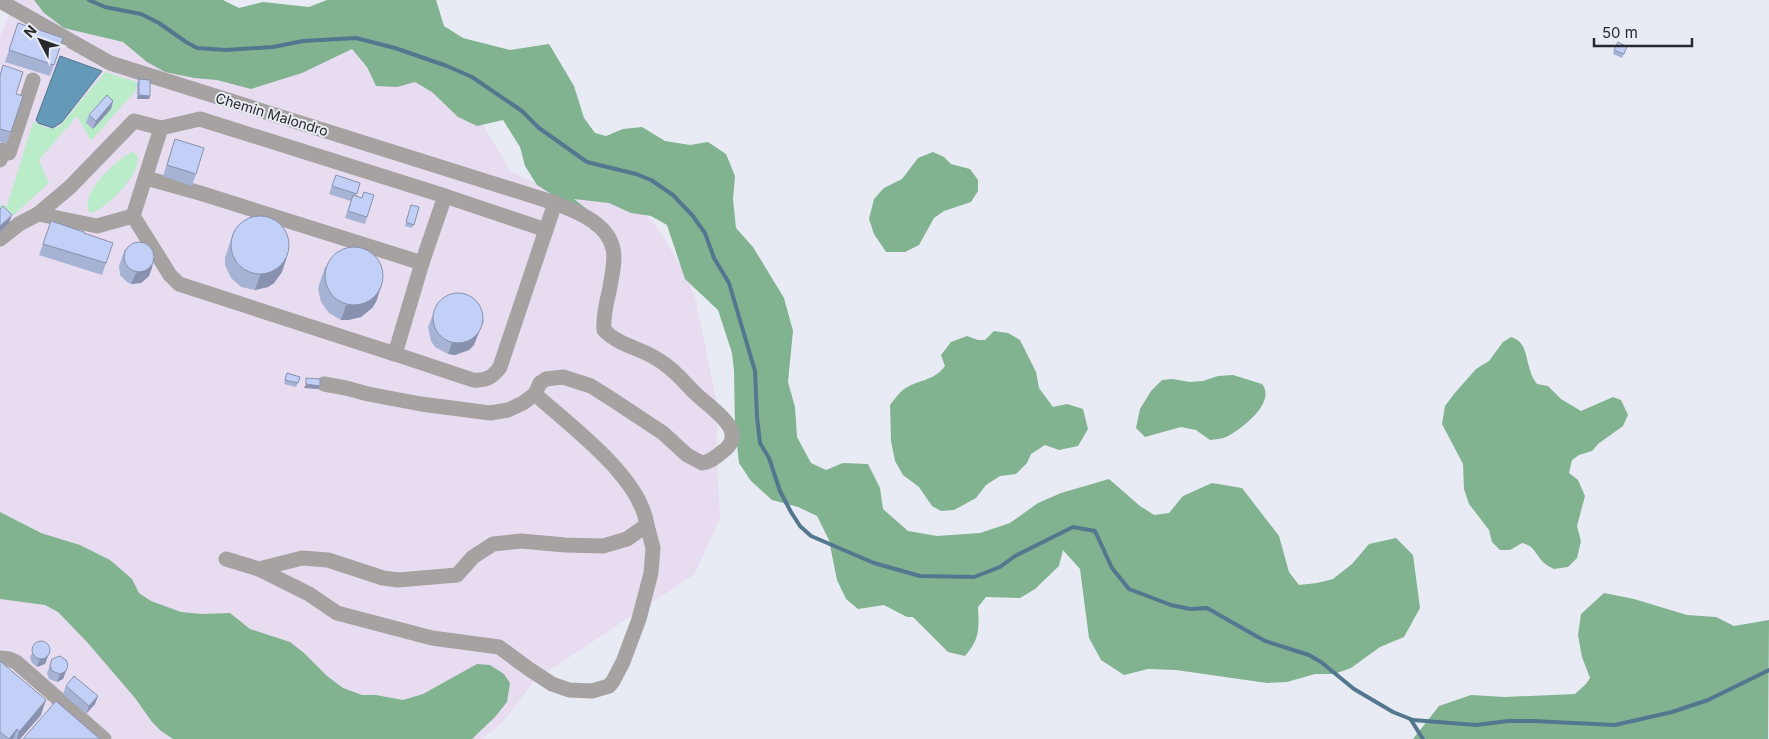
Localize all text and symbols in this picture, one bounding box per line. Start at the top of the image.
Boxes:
north arrow [15,15,65,65]
scale bar [1594,15,1692,47]
text: N [20,22,40,41]
text: 50 m [1602,23,1638,42]
street label: Chemin Malondro [214,89,330,139]

